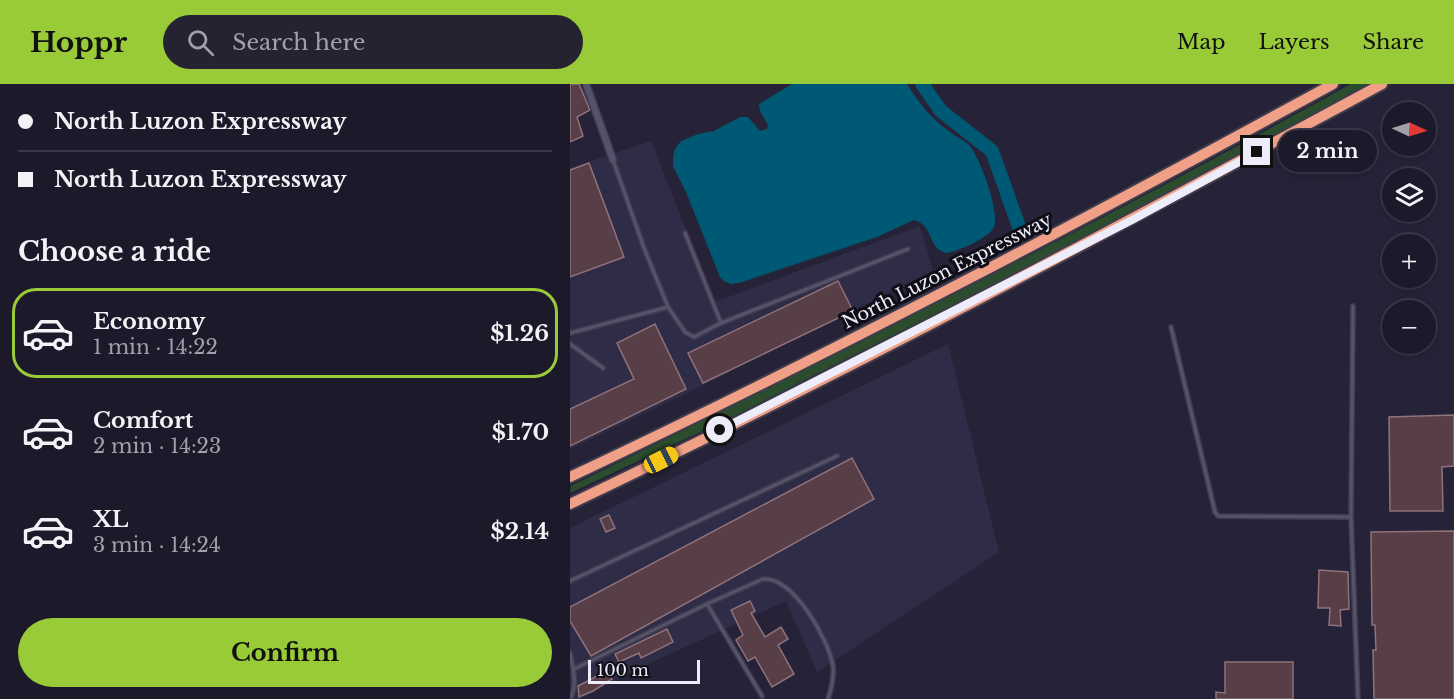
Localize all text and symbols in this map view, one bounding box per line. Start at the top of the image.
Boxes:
search box [163,15,583,69]
text: Hoppr [30,25,127,60]
icon: search [184,26,217,59]
text: Search here [232,29,365,56]
text: Map [1177,29,1226,55]
text: Layers [1259,29,1330,55]
text: Share [1363,29,1424,55]
north arrow [1382,102,1436,156]
map controls [1382,102,1436,354]
text: North Luzon Expressway [54,108,346,135]
callout: 2 min [1278,131,1377,173]
route end [1243,138,1270,165]
text: 2 min [1296,139,1359,163]
text: North Luzon Expressway [54,166,346,193]
button: layers [1382,168,1436,222]
street label: North Luzon Expressway [838,208,1056,334]
button: + [1382,234,1436,288]
text: Choose a ride [18,235,211,268]
button: − [1382,300,1436,354]
icon: car [21,306,75,360]
text: Economy [93,308,205,335]
text: $1.26 [490,320,549,347]
text: 1 min · 14:22 [93,335,218,359]
icon: car [21,405,75,459]
text: Comfort [93,407,193,434]
route start [706,416,733,443]
text: $1.70 [492,419,549,446]
text: 2 min · 14:23 [93,434,221,458]
car [641,444,681,476]
icon: car [21,504,75,558]
text: XL [93,506,128,533]
text: $2.14 [491,518,549,545]
text: 3 min · 14:24 [93,533,221,557]
button: Confirm [18,618,552,687]
scale bar [588,657,700,684]
text: 100 m [597,660,649,680]

